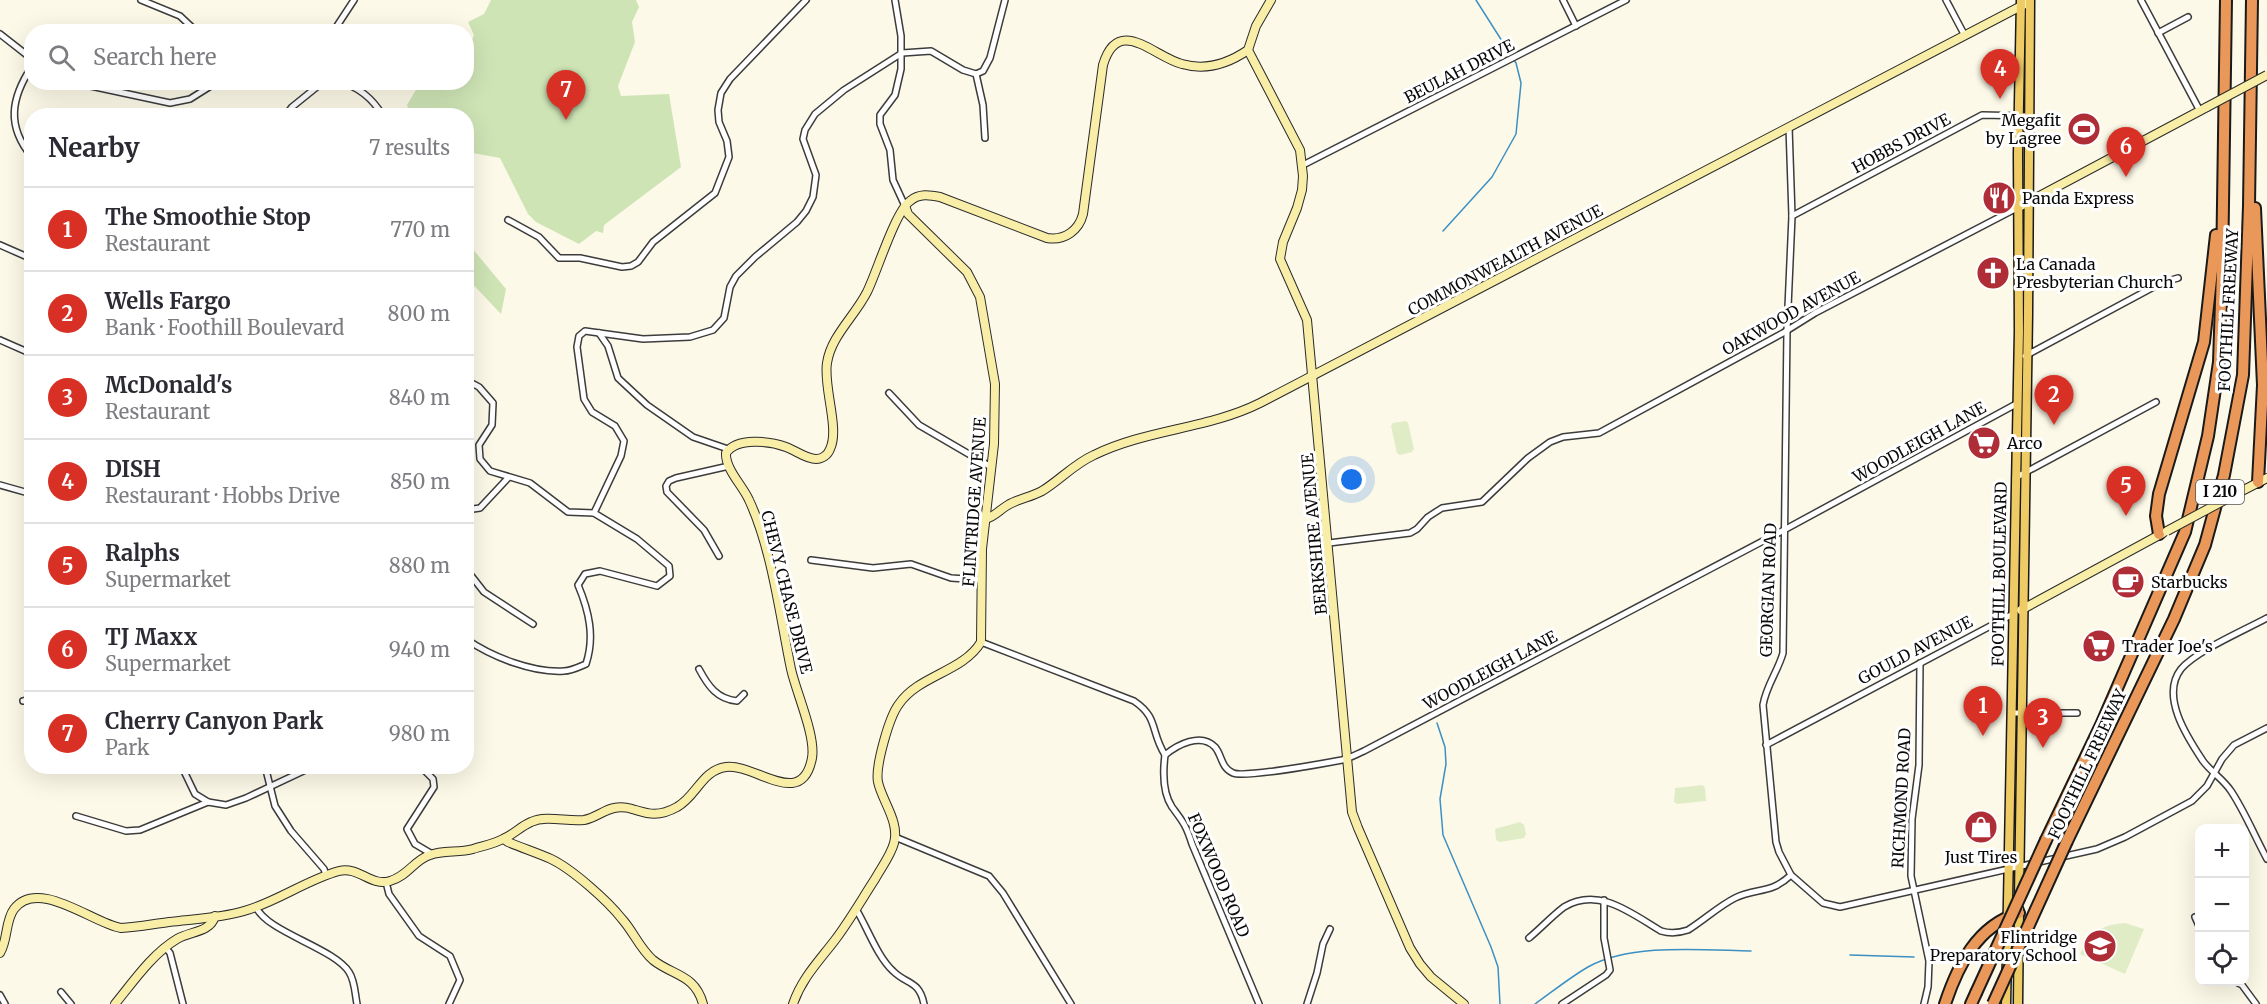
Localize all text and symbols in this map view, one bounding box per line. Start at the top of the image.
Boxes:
search box [24,24,474,90]
street label: BEULAH DRIVE [1401,34,1518,107]
icon: search [45,41,78,74]
text: Search here [93,43,216,71]
pin: 4 [1980,50,2020,99]
pin: 7 [546,70,586,120]
street label: HOBBS DRIVE [1848,108,1954,177]
place label: Megafit by Lagree [1985,110,2062,148]
sports icon: Megafit by Lagree [2066,111,2102,147]
pin: 6 [2106,128,2146,177]
text: Nearby [48,131,140,164]
text: 7 results [369,135,450,160]
restaurant icon: Panda Express [1981,180,2017,216]
place label: Panda Express [2022,188,2134,208]
street label: COMMONWEALTH AVENUE [1404,200,1606,320]
text: The Smoothie Stop [105,203,311,231]
text: 1 [63,217,72,242]
text: 770 m [390,217,450,242]
street label: FOOTHILL FREEWAY [2214,227,2242,392]
text: Restaurant [105,231,210,256]
place label: La Canada Presbyterian Church [2016,254,2174,292]
church icon: La Canada Presbyterian Church [1975,255,2011,291]
street label: OAKWOOD AVENUE [1718,266,1864,359]
text: Wells Fargo [105,287,231,315]
text: 2 [62,301,73,326]
text: 800 m [388,301,450,326]
text: Bank · Foothill Boulevard [105,315,344,340]
text: McDonald's [105,371,232,399]
pin: 2 [2034,376,2074,425]
text: 3 [62,385,73,410]
text: 840 m [389,385,450,410]
street label: WOODLEIGH LANE [1848,397,1990,487]
text: Restaurant [105,399,210,424]
street label: FLINTRIDGE AVENUE [958,416,990,588]
supermarket icon: Arco [1966,425,2002,461]
place label: Arco [2006,433,2042,453]
street label: BERKSHIRE AVENUE [1297,452,1331,616]
text: DISH [105,455,161,483]
your location [1337,465,1366,494]
pin: 5 [2106,466,2146,516]
text: 4 [61,469,74,494]
text: 850 m [390,469,450,494]
road number: I 210 [2196,480,2244,504]
street label: FOOTHILL BOULEVARD [1987,481,2011,667]
text: Restaurant · Hobbs Drive [105,483,340,508]
street label: CHEVY CHASE DRIVE [757,508,817,676]
street label: GEORGIAN ROAD [1756,523,1780,657]
text: Ralphs [105,539,180,567]
text: 5 [62,553,73,578]
text: 880 m [389,553,450,578]
cafe icon: Starbucks [2110,564,2146,600]
text: Supermarket [105,567,231,592]
place label: Starbucks [2151,572,2228,592]
street label: GOULD AVENUE [1854,611,1976,689]
text: TJ Maxx [105,623,197,651]
street label: WOODLEIGH LANE [1419,626,1561,714]
supermarket icon: Trader Joe's [2081,628,2117,664]
place label: Trader Joe's [2122,636,2213,656]
text: 6 [61,637,74,662]
text: 940 m [389,637,450,662]
text: Supermarket [105,651,231,676]
street label: FOOTHILL FREEWAY [2043,685,2131,842]
pin: 1 [1964,686,2002,736]
pin: 3 [2024,698,2062,748]
text: Cherry Canyon Park [105,707,323,735]
text: 7 [62,721,74,746]
text: 980 m [389,721,450,746]
street label: RICHMOND ROAD [1887,727,1915,869]
text: Park [105,735,149,760]
shop icon: Just Tires [1963,809,1999,845]
street label: FOXWOOD ROAD [1184,810,1254,940]
map controls [2195,824,2249,986]
button: + [2195,824,2249,878]
place label: Just Tires [1944,847,2018,867]
button: − [2195,878,2249,932]
place label: Flintridge Preparatory School [1930,927,2077,965]
school or university icon: Flintridge Preparatory School [2082,928,2118,964]
button: locate [2195,932,2249,986]

